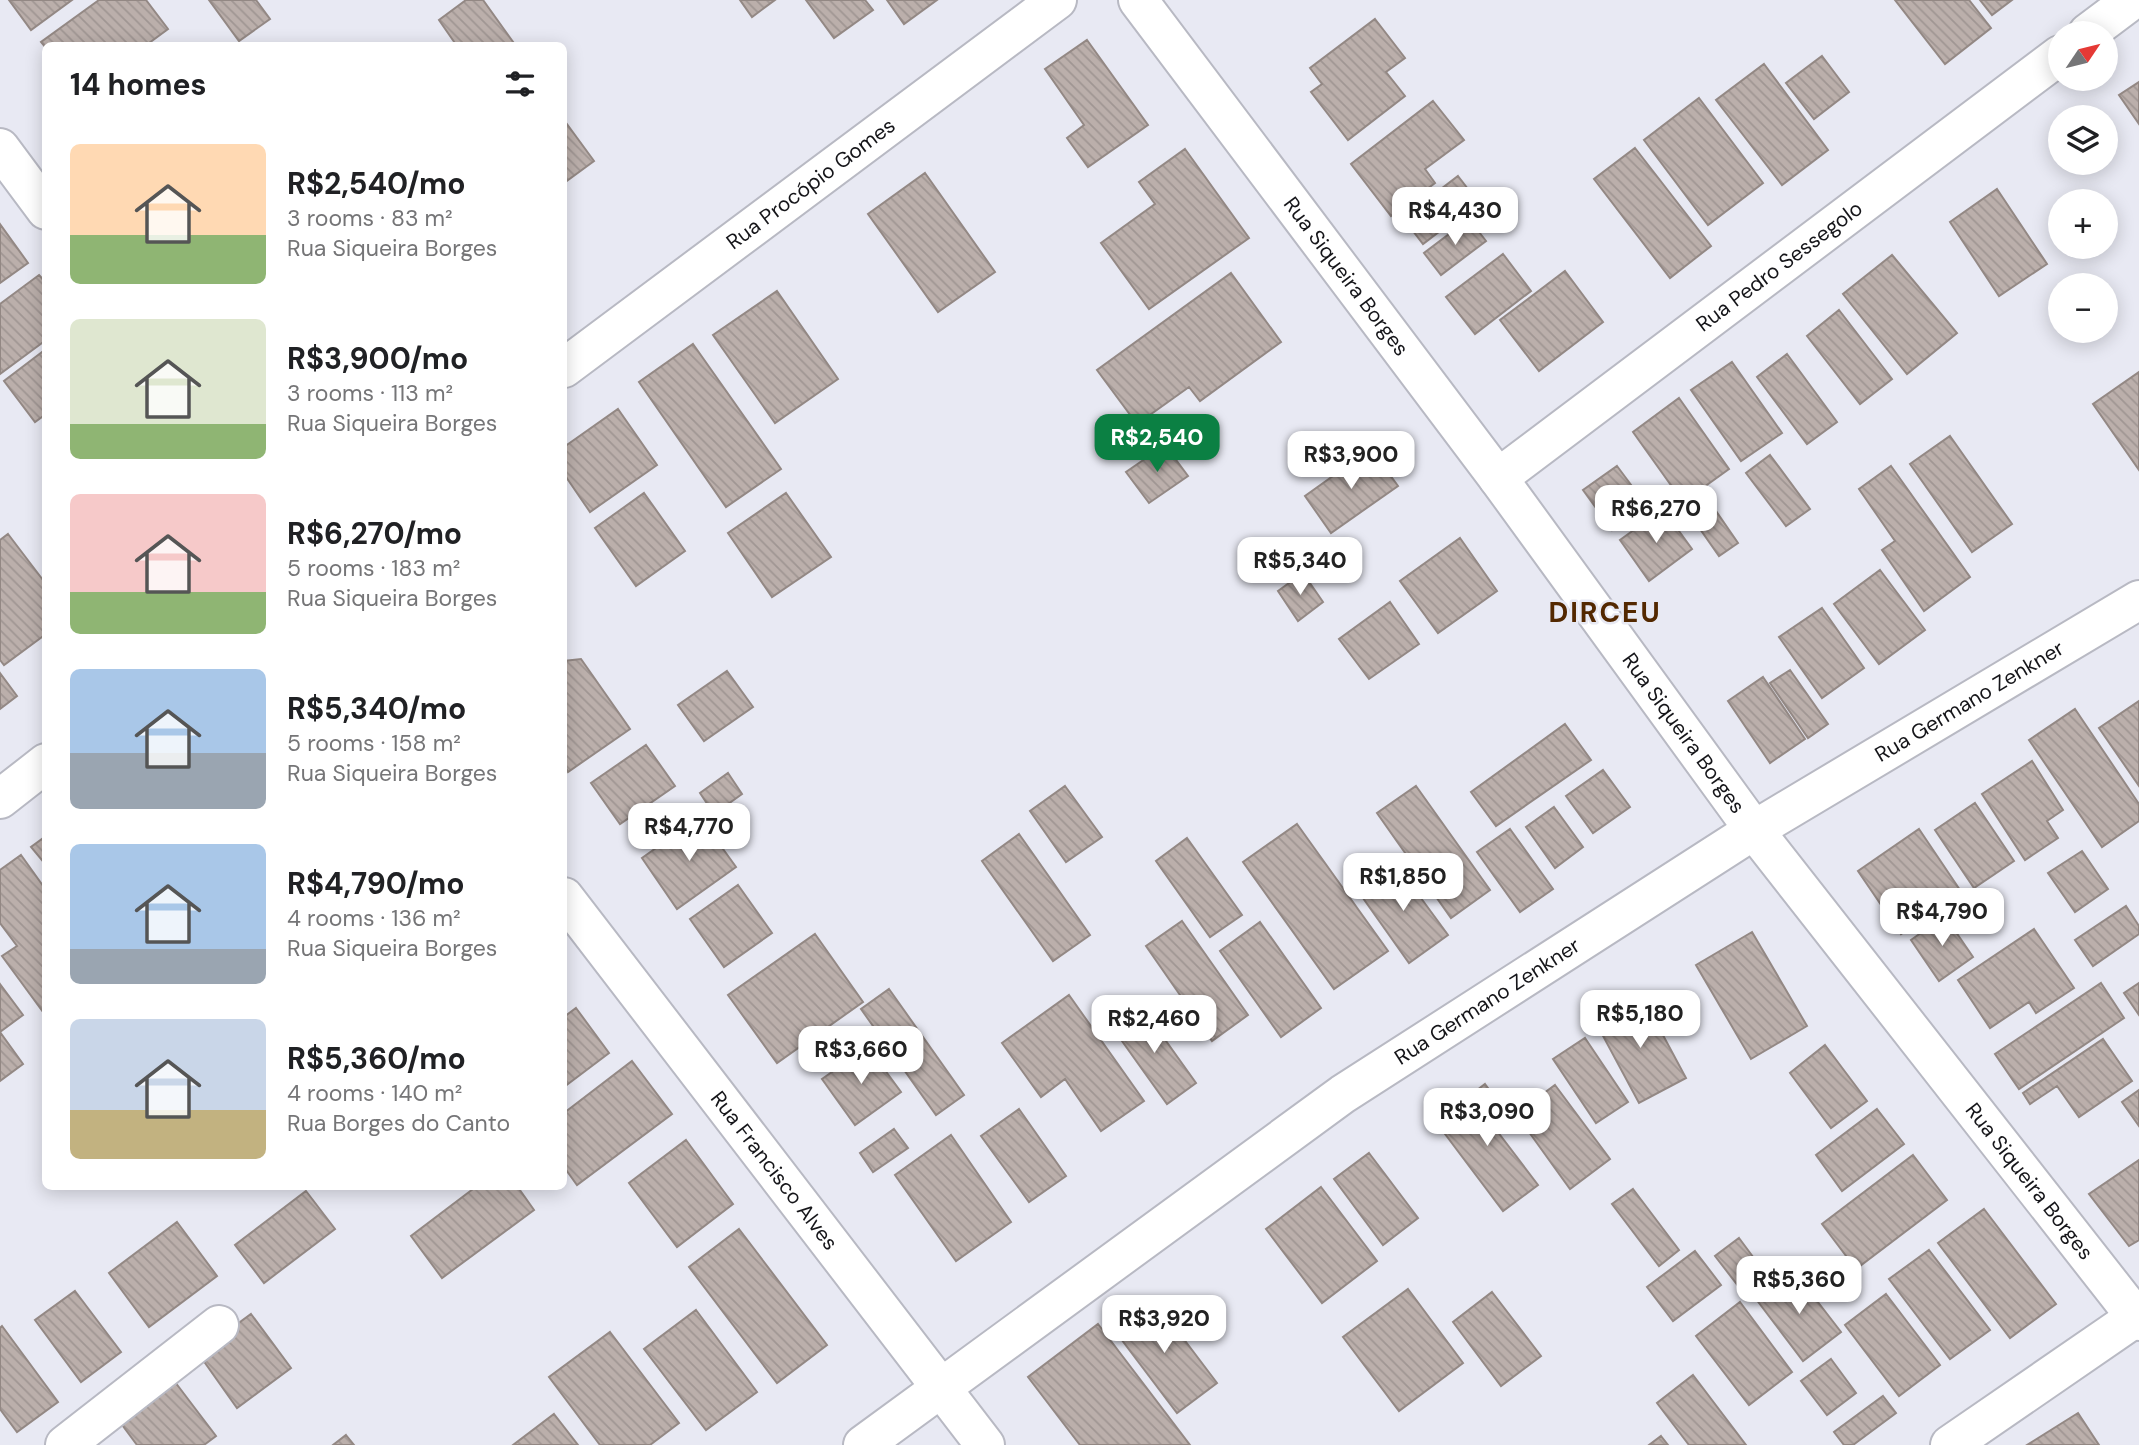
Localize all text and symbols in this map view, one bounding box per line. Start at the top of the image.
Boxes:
north arrow [2048,21,2118,91]
map controls [2048,21,2118,343]
text: 14 homes [70,65,207,104]
icon: filters [501,65,539,103]
button: layers [2048,105,2118,175]
street label: Rua Procópio Gomes [721,112,901,256]
text: R$2,540/mo [287,164,466,203]
icon: home [126,172,210,256]
pin: R$4,430 [1390,188,1520,247]
button: + [2048,189,2118,259]
street label: Rua Siqueira Borges [1277,191,1415,362]
street label: Rua Pedro Sessegolo [1690,194,1868,338]
text: R$4,430 [1408,195,1502,225]
text: 3 rooms · 83 m² [287,203,453,233]
text: Rua Siqueira Borges [287,233,497,263]
button: − [2048,273,2118,343]
text: R$3,900/mo [287,339,468,378]
icon: home [126,347,210,431]
text: 3 rooms · 113 m² [287,378,453,408]
text: Rua Siqueira Borges [287,408,497,438]
pin: R$2,540 [1092,414,1222,474]
text: R$2,540 [1111,422,1203,452]
pin: R$3,900 [1286,432,1416,491]
text: R$3,900 [1304,439,1398,469]
pin: R$6,270 [1591,486,1721,545]
text: R$6,270 [1611,493,1701,523]
text: R$6,270/mo [287,514,462,553]
icon: home [126,522,210,606]
pin: R$5,340 [1235,538,1365,597]
text: R$5,340 [1253,545,1347,575]
text: 5 rooms · 183 m² [287,553,460,583]
text: Rua Siqueira Borges [287,583,497,613]
district label: DIRCEU [1548,594,1662,631]
street label: Rua Germano Zenkner [1870,634,2069,769]
street label: Rua Siqueira Borges [1616,647,1751,819]
text: R$5,340/mo [287,689,466,728]
icon: home [126,697,210,781]
text: 5 rooms · 158 m² [287,728,461,758]
text: Rua Siqueira Borges [287,758,497,788]
pin: R$4,770 [624,804,754,863]
text: R$4,770 [644,811,734,841]
pin: R$1,850 [1338,853,1468,913]
text: R$1,850 [1359,861,1447,891]
text: R$4,790/mo [287,864,464,903]
icon: home [126,872,210,956]
pin: R$4,790 [1877,888,2007,948]
text: R$4,790 [1896,896,1988,926]
text: 4 rooms · 136 m² [287,903,461,933]
street label: Rua Germano Zenkner [1389,931,1585,1071]
text: Rua Siqueira Borges [287,933,497,963]
pin: R$5,180 [1575,990,1705,1050]
pin: R$2,460 [1089,996,1219,1055]
text: R$5,180 [1596,998,1684,1028]
text: R$2,460 [1107,1003,1201,1033]
pin: R$3,660 [796,1026,926,1086]
text: R$3,660 [814,1034,908,1064]
text: R$5,360/mo [287,1039,466,1078]
icon: home [126,1047,210,1131]
text: 4 rooms · 140 m² [287,1078,462,1108]
street label: Rua Francisco Alves [704,1085,844,1256]
pin: R$3,090 [1422,1088,1552,1148]
text: R$3,090 [1440,1096,1534,1126]
street label: Rua Siqueira Borges [1959,1097,2100,1266]
text: Rua Borges do Canto [287,1108,510,1138]
pin: R$5,360 [1734,1256,1864,1316]
text: R$5,360 [1752,1264,1846,1294]
pin: R$3,920 [1099,1296,1229,1355]
text: R$3,920 [1118,1303,1210,1333]

